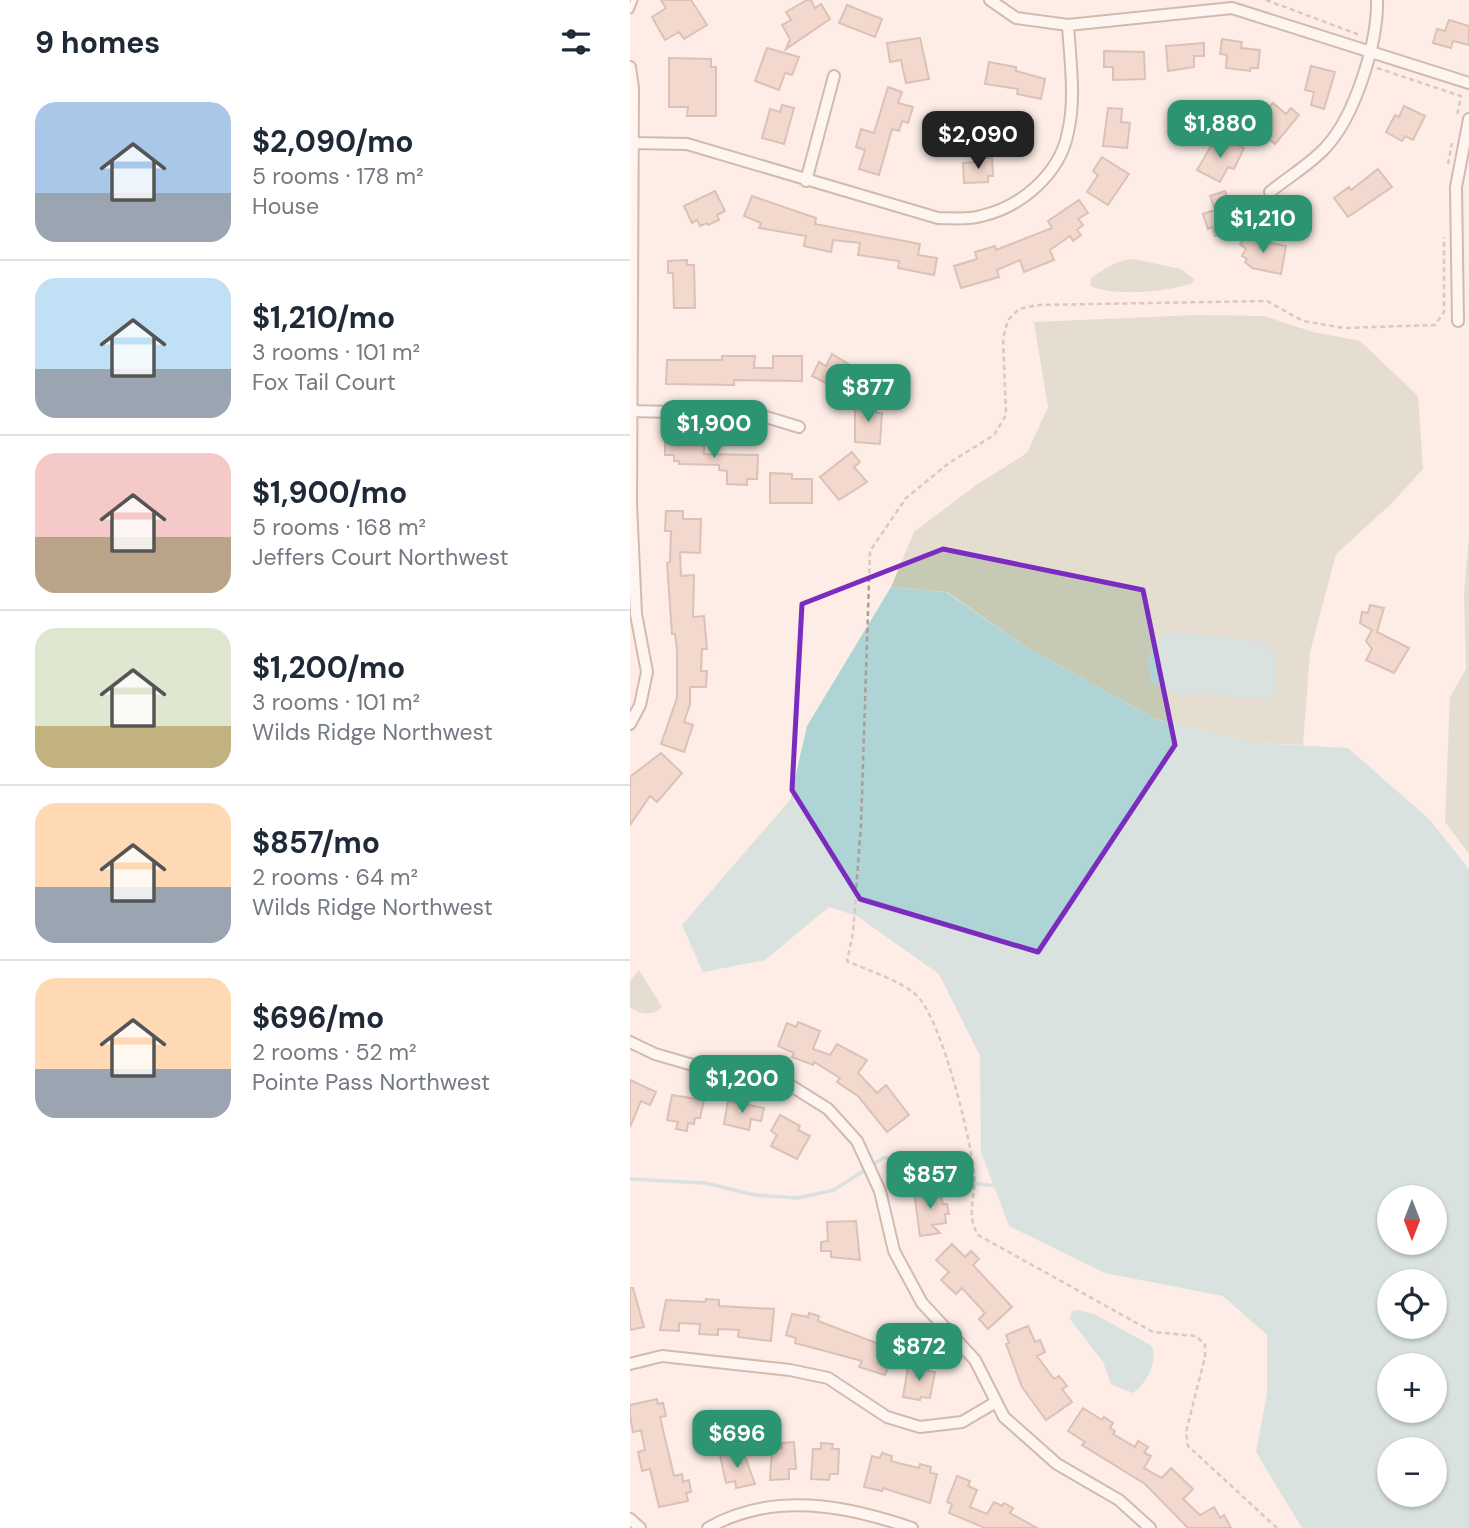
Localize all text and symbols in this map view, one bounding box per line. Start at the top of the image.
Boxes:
text: 9 homes [35,23,160,62]
icon: filters [557,23,595,61]
pin: $1,880 [1163,100,1277,160]
text: $1,880 [1183,108,1257,138]
pin: $2,090 [921,111,1035,171]
text: $2,090 [938,119,1018,149]
text: $2,090/mo [252,122,414,161]
icon: home [91,130,175,214]
text: 5 rooms · 178 m² [252,161,424,191]
text: House [252,191,319,221]
pin: $1,210 [1206,196,1320,255]
text: $1,210 [1230,203,1296,233]
text: $1,210/mo [252,298,395,337]
icon: home [91,306,175,390]
text: 3 rooms · 101 m² [252,337,420,367]
pin: $877 [827,364,909,424]
text: Fox Tail Court [252,367,396,397]
text: $877 [842,372,894,402]
pin: $1,900 [657,400,771,460]
text: $1,900 [677,408,751,438]
text: $1,900/mo [252,473,407,512]
icon: home [91,481,175,565]
text: 5 rooms · 168 m² [252,512,426,542]
text: Jeffers Court Northwest [252,542,508,572]
text: $1,200/mo [252,648,405,687]
icon: home [91,656,175,740]
text: 3 rooms · 101 m² [252,687,420,717]
text: Wilds Ridge Northwest [252,717,493,747]
text: $857/mo [252,823,380,862]
icon: home [91,831,175,915]
text: 2 rooms · 64 m² [252,862,418,892]
text: Wilds Ridge Northwest [252,892,493,922]
text: $696/mo [252,998,384,1037]
icon: home [91,1006,175,1090]
text: 2 rooms · 52 m² [252,1037,417,1067]
pin: $1,200 [685,1056,799,1115]
text: $1,200 [705,1063,779,1093]
text: Pointe Pass Northwest [252,1067,490,1097]
pin: $857 [889,1152,971,1211]
text: $857 [903,1159,957,1189]
north arrow [1377,1185,1447,1255]
map controls [1377,1185,1447,1507]
button: locate [1377,1269,1447,1339]
pin: $872 [878,1324,960,1383]
text: $872 [892,1331,946,1361]
button: + [1377,1353,1447,1423]
pin: $696 [696,1410,778,1470]
text: $696 [708,1418,766,1448]
button: − [1377,1437,1447,1507]

